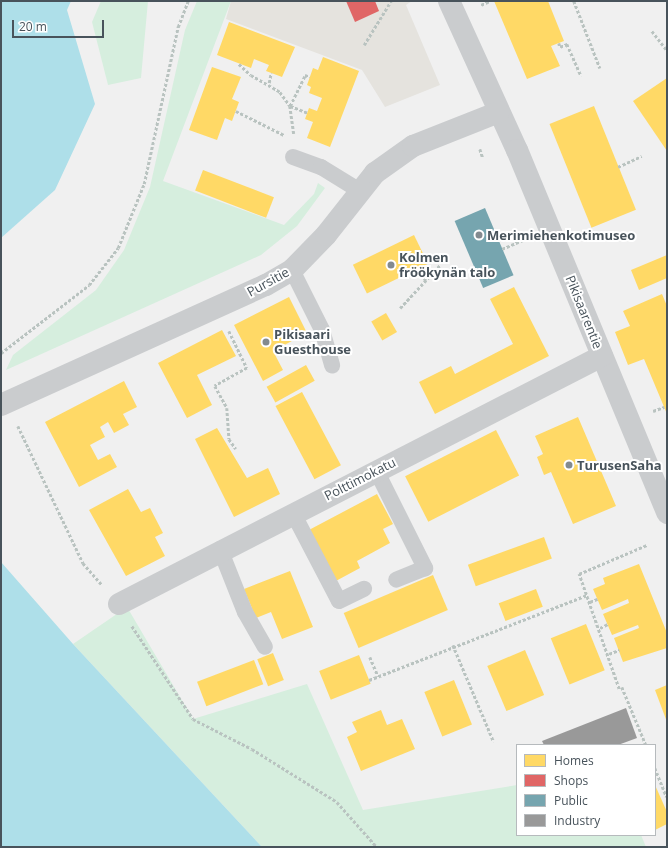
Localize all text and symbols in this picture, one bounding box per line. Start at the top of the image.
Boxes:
scale bar [14,12,106,38]
text: 20 m [19,18,47,35]
place label: Merimiehenkotimuseo [487,227,635,243]
marker: Merimiehenkotimuseo [474,230,484,240]
place label: Kolmen fröökynän talo [399,250,495,281]
marker: Kolmen fröökynän talo [386,260,396,270]
street label: Pursitie [244,264,292,300]
street label: Pikisaarentie [562,273,606,351]
place label: Pikisaari Guesthouse [274,327,351,358]
marker: Pikisaari Guesthouse [261,337,271,347]
street label: Polttimokatu [322,454,398,504]
place label: TurusenSaha [577,457,662,473]
marker: TurusenSaha [564,460,574,470]
legend [516,744,656,836]
text: Homes [554,752,594,769]
text: Shops [554,772,588,789]
text: Public [554,792,588,809]
text: Industry [554,812,600,829]

